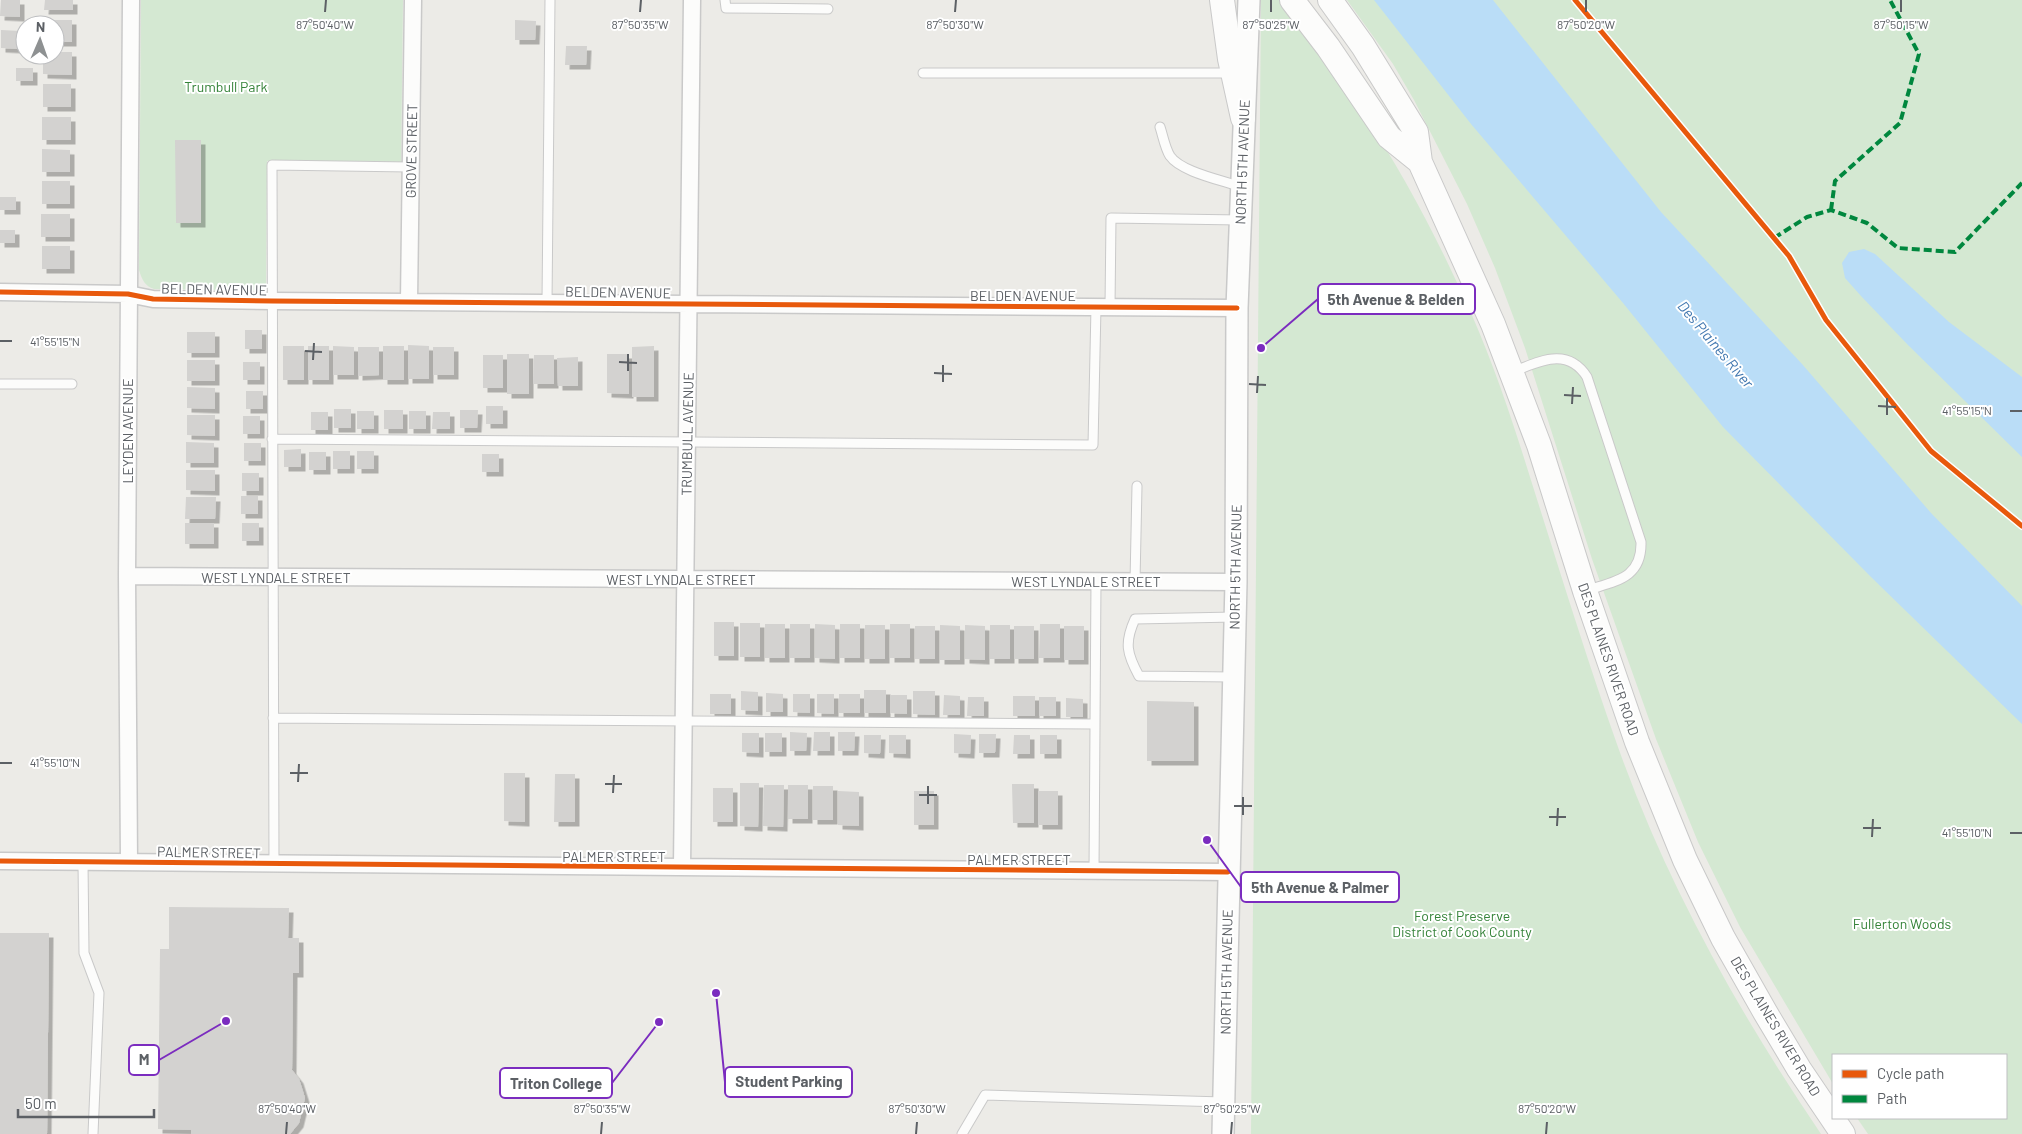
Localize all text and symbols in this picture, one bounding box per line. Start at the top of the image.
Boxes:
north arrow [15,15,65,65]
text: 87°50'40"W [296,17,354,31]
text: 87°50'35"W [611,17,669,31]
text: 87°50'30"W [926,17,984,31]
text: 87°50'25"W [1242,17,1300,31]
text: 87°50'20"W [1557,17,1615,31]
text: 87°50'15"W [1873,17,1929,31]
text: N [36,18,45,35]
park label: Trumbull Park [184,78,268,95]
street label: NORTH 5TH AVENUE [1231,99,1253,225]
street label: GROVE STREET [402,104,420,198]
street label: BELDEN AVENUE [161,280,267,298]
street label: BELDEN AVENUE [565,283,671,301]
callout: 5th Avenue & Belden [1318,284,1475,314]
street label: BELDEN AVENUE [970,287,1076,304]
text: 5th Avenue & Belden [1328,290,1464,308]
water label: Des Plaines River [1674,297,1758,392]
text: 41°55'15"N [30,334,80,348]
street label: TRUMBULL AVENUE [677,372,697,496]
street label: LEYDEN AVENUE [119,379,136,483]
text: 41°55'15"N [1942,403,1992,417]
street label: NORTH 5TH AVENUE [1225,504,1245,630]
street label: WEST LYNDALE STREET [201,569,351,586]
street label: WEST LYNDALE STREET [606,571,756,588]
street label: WEST LYNDALE STREET [1011,573,1161,590]
street label: DES PLAINES RIVER ROAD [1575,580,1643,738]
text: 41°55'10"N [30,755,80,769]
text: 41°55'10"N [1942,825,1992,839]
street label: PALMER STREET [157,843,261,861]
street label: PALMER STREET [562,848,666,865]
street label: PALMER STREET [967,851,1071,868]
callout: 5th Avenue & Palmer [1241,872,1399,902]
text: 5th Avenue & Palmer [1251,878,1389,896]
park label: Forest Preserve District of Cook County [1392,907,1532,940]
street label: NORTH 5TH AVENUE [1216,909,1236,1035]
park label: Fullerton Woods [1853,915,1952,932]
street label: DES PLAINES RIVER ROAD [1727,953,1825,1099]
callout: M [129,1045,159,1075]
text: M [139,1050,149,1068]
legend [1832,1054,2007,1119]
text: Cycle path [1877,1064,1944,1082]
callout: Student Parking [725,1067,852,1097]
callout: Triton College [500,1068,612,1098]
text: Student Parking [735,1072,843,1090]
text: Triton College [510,1074,602,1092]
scale bar [18,1086,154,1118]
text: Path [1877,1089,1907,1107]
text: 50 m [25,1094,57,1112]
text: 87°50'40"W [258,1101,316,1115]
text: 87°50'35"W [573,1101,631,1115]
text: 87°50'30"W [888,1101,946,1115]
text: 87°50'25"W [1203,1101,1261,1115]
text: 87°50'20"W [1518,1101,1576,1115]

